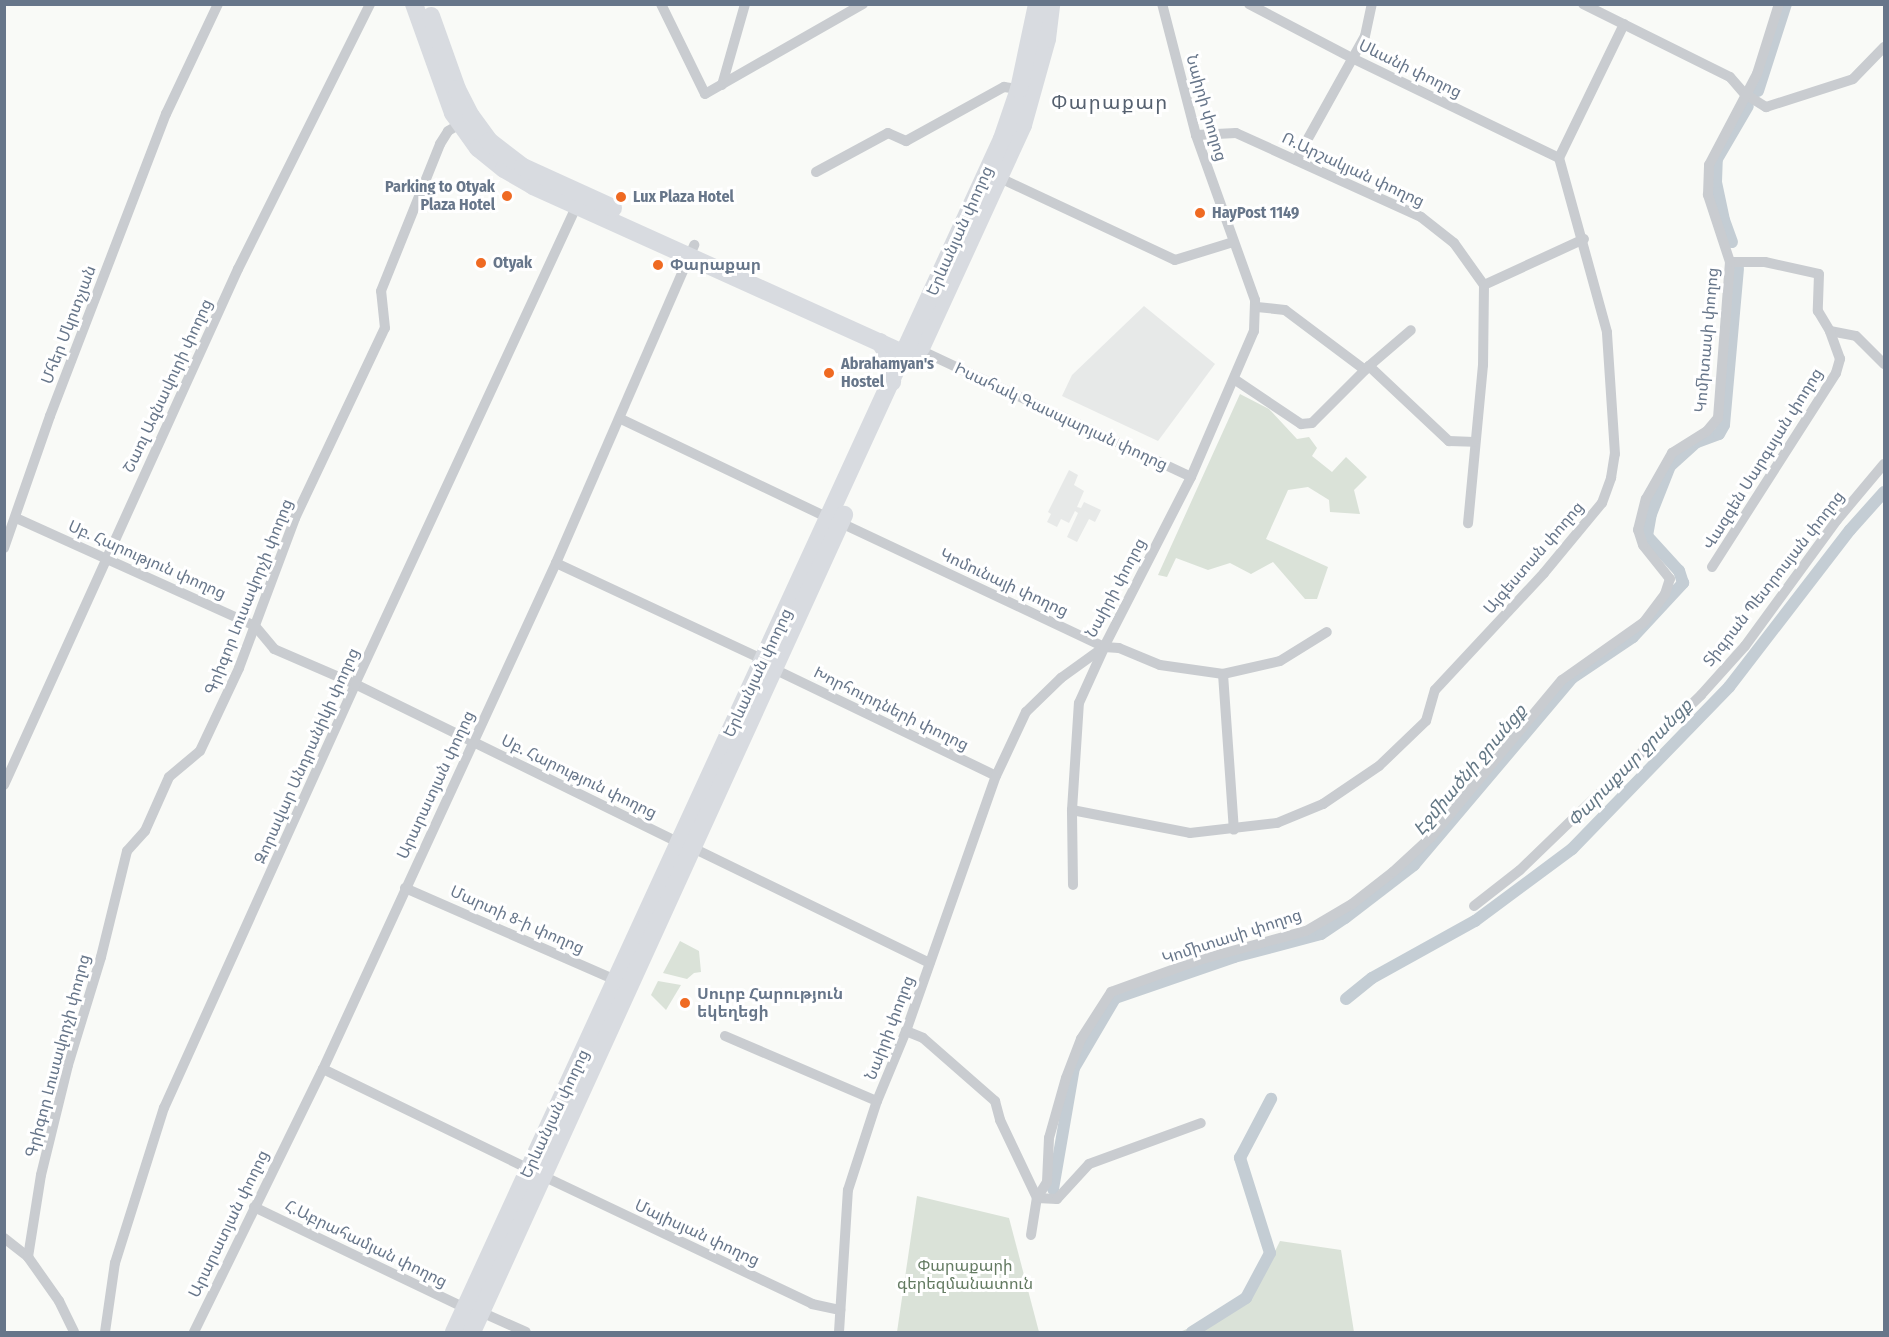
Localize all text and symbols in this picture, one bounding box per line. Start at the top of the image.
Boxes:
street label: Սևանի փողոց [1355,36,1465,102]
street label: Նաիրի փողոց [1182,53,1230,163]
district label: Փարաքար [1051,90,1169,114]
street label: Ռ.Արշակյան փողոց [1279,129,1427,211]
street label: Երևանյան փողոց [923,163,997,299]
place label: Parking to Otyak Plaza Hotel [385,177,495,215]
place label: Lux Plaza Hotel [633,187,734,207]
marker: Parking to Otyak Plaza Hotel [500,189,514,203]
marker: Lux Plaza Hotel [614,190,628,204]
place label: HayPost 1149 [1212,203,1299,223]
marker: HayPost 1149 [1193,206,1207,220]
place label: Otyak [493,253,532,273]
place label: Փարաքար [670,255,761,275]
marker: Otyak [474,256,488,270]
marker: Փարաքար [651,258,665,272]
street label: Մհեր Մկրտչյան [38,263,100,387]
street label: Կոմիտասի փողոց [1691,267,1723,413]
street label: Շառլ Ազնավուրի փողոց [119,296,217,476]
place label: Abrahamyan's Hostel [841,354,934,392]
street label: Իսահակ Գասպարյան փողոց [951,359,1171,475]
street label: Վազգեն Սարգսյան փողոց [1699,365,1827,553]
marker: Abrahamyan's Hostel [822,366,836,380]
street label: Տիգրան Պետրոսյան փողոց [1700,487,1848,671]
street label: Գրիգոր Լուսավորչի փողոց [201,496,297,698]
street label: Այգեստան փողոց [1480,498,1588,618]
street label: Սբ. Հարություն փողոց [65,516,229,604]
street label: Նաիրի փողոց [1082,535,1150,641]
street label: Կոմունայի փողոց [937,545,1071,621]
street label: Երևանյան փողոց [720,605,796,741]
street label: Զորավար Անդրանիկի փողոց [251,645,363,867]
street label: Խորհուրդների փողոց [810,663,972,755]
water label: Փարաքար ջրանցք [1563,695,1697,831]
water label: Էջմիածնի ջրանցք [1409,700,1531,840]
street label: Արարատյան փողոց [393,708,479,862]
street label: Սբ. Հարություն փողոց [498,731,660,823]
street label: Մարտի 8-ի փողոց [447,882,587,958]
street label: Կոմիտասի փողոց [1160,905,1304,969]
street label: Գրիգոր Լուսավորչի փողոց [22,952,94,1160]
street label: Նաիրի փողոց [861,973,919,1083]
place label: Սուրբ Հարություն եկեղեցի [697,984,843,1022]
marker: Սուրբ Հարություն եկեղեցի [678,996,692,1010]
street label: Երևանյան փողոց [517,1046,593,1182]
street label: Արարատյան փողոց [185,1147,273,1301]
street label: Հ.Աբրահամյան փողոց [282,1196,450,1292]
street label: Մայիսյան փողոց [632,1196,762,1270]
park label: Փարաքարի գերեզմանատուն [897,1256,1033,1294]

